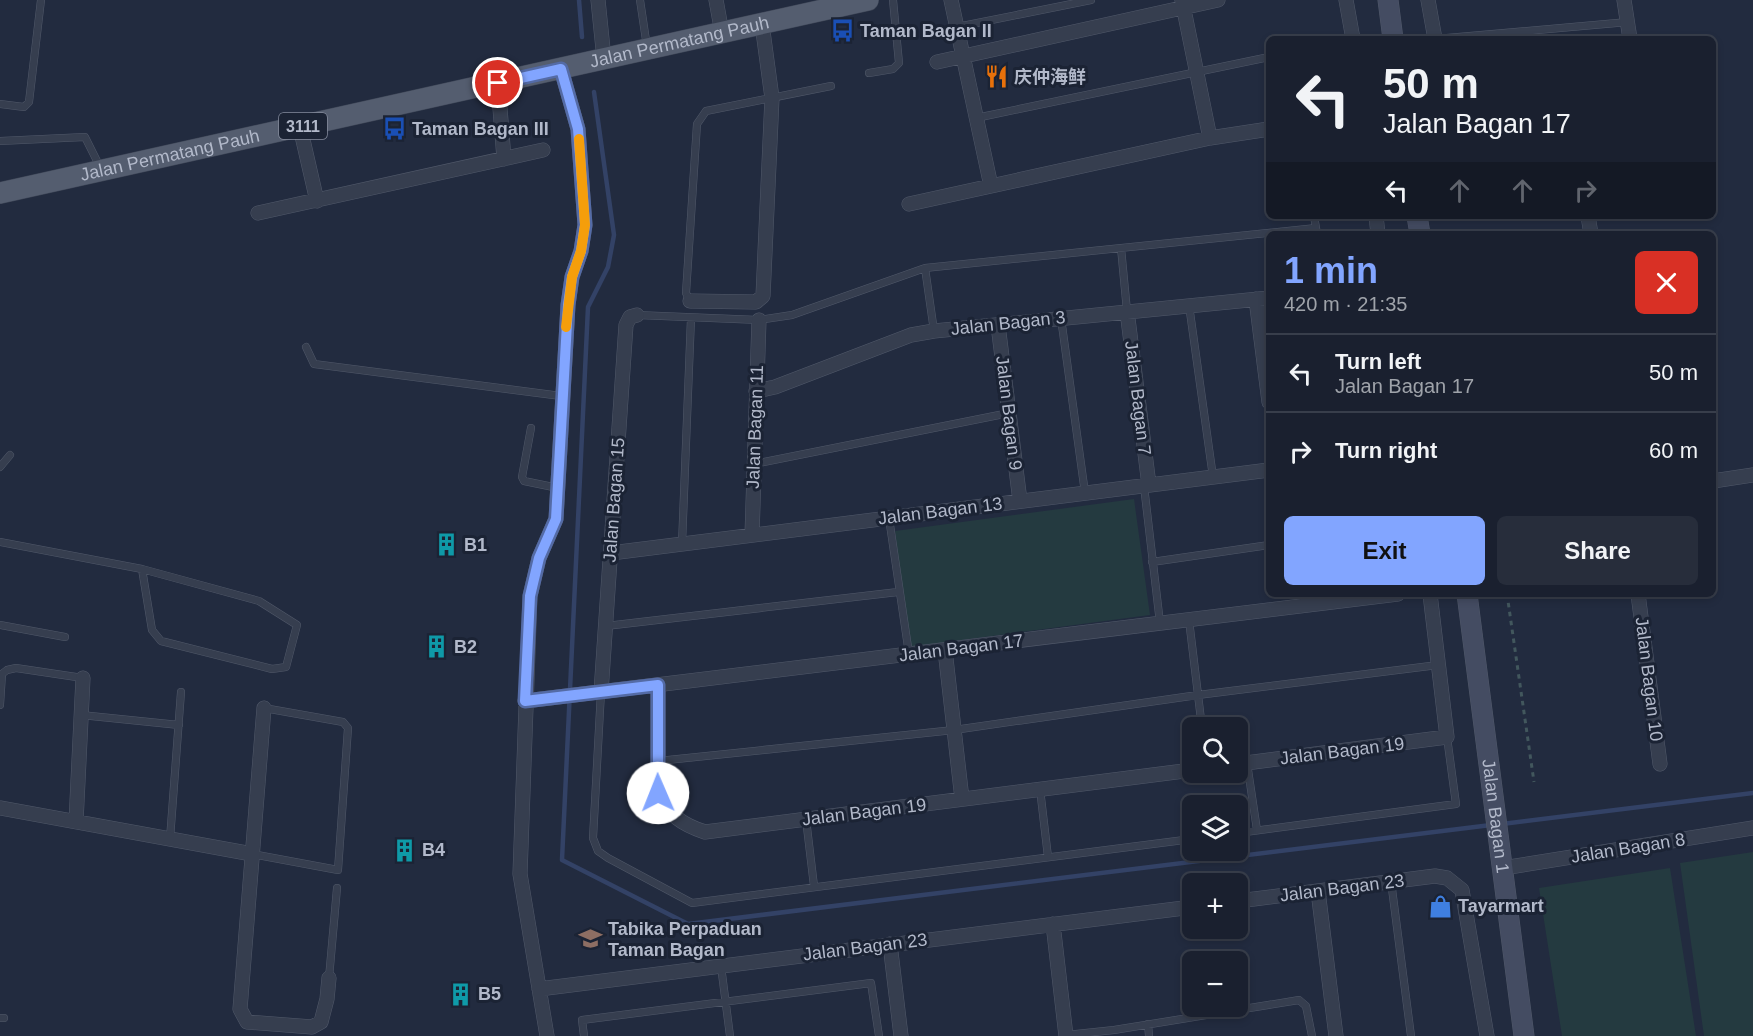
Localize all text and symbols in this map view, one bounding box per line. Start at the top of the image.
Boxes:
street label: Jalan Permatang Pauh [588,12,771,72]
bus stop icon: Taman Bagan II [829,18,855,44]
place label: Taman Bagan II [860,21,992,41]
pin [472,57,523,108]
icon: left [1284,60,1362,138]
text: 50 m [1383,60,1479,107]
restaurant icon: 庆仲海鲜 [983,64,1009,90]
icon: arrive [481,66,514,99]
place label: 庆仲海鲜 [1014,67,1086,87]
text: Jalan Bagan 17 [1383,109,1571,139]
road number: 3111 [279,113,327,139]
bus stop icon: Taman Bagan III [381,116,407,142]
place label: Taman Bagan III [412,119,549,139]
street label: Jalan Permatang Pauh [78,126,261,185]
icon: left [1380,174,1413,207]
icon: ahead [1443,174,1476,207]
icon: ahead [1506,174,1539,207]
icon: right [1569,174,1602,207]
text: 1 min [1284,250,1378,291]
button: close [1635,251,1698,314]
text: 420 m · 21:35 [1284,293,1407,315]
street label: Jalan Bagan 3 [950,307,1066,339]
street label: Jalan Bagan 7 [1121,340,1155,456]
text: Turn left [1335,349,1421,374]
street label: Jalan Bagan 9 [992,355,1026,471]
icon: left [1284,357,1317,390]
text: 50 m [1649,360,1698,385]
street label: Jalan Bagan 11 [743,365,767,489]
text: Jalan Bagan 17 [1335,375,1474,397]
icon: right [1284,435,1317,468]
street label: Jalan Bagan 15 [600,437,628,563]
text: Turn right [1335,438,1437,463]
text: 60 m [1649,438,1698,463]
street label: Jalan Bagan 13 [877,493,1003,529]
button: Exit [1284,516,1485,585]
button: Share [1497,516,1698,585]
building icon: B1 [433,532,459,558]
place label: B1 [464,535,487,555]
street label: Jalan Bagan 10 [1631,616,1667,742]
street label: Jalan Bagan 17 [898,630,1024,666]
building icon: B2 [423,634,449,660]
place label: B2 [454,637,477,657]
map controls [1182,717,1248,1017]
button: search [1182,717,1248,783]
street label: Jalan Bagan 19 [1279,733,1405,769]
street label: Jalan Bagan 1 [1478,758,1513,875]
position arrow [626,761,690,825]
street label: Jalan Bagan 19 [801,794,927,830]
button: layers [1182,795,1248,861]
street label: Jalan Bagan 8 [1570,829,1686,867]
building icon: B4 [391,837,417,863]
place label: B4 [422,840,445,860]
street label: Jalan Bagan 23 [1279,870,1405,906]
button: + [1182,873,1248,939]
shop icon: Tayarmart [1427,893,1453,919]
place label: Tayarmart [1458,896,1544,916]
place label: Tabika Perpaduan Taman Bagan [608,919,762,960]
school or university icon: Tabika Perpaduan Taman Bagan [577,926,603,952]
street label: Jalan Bagan 23 [802,929,928,965]
button: − [1182,951,1248,1017]
building icon: B5 [447,981,473,1007]
place label: B5 [478,984,501,1004]

